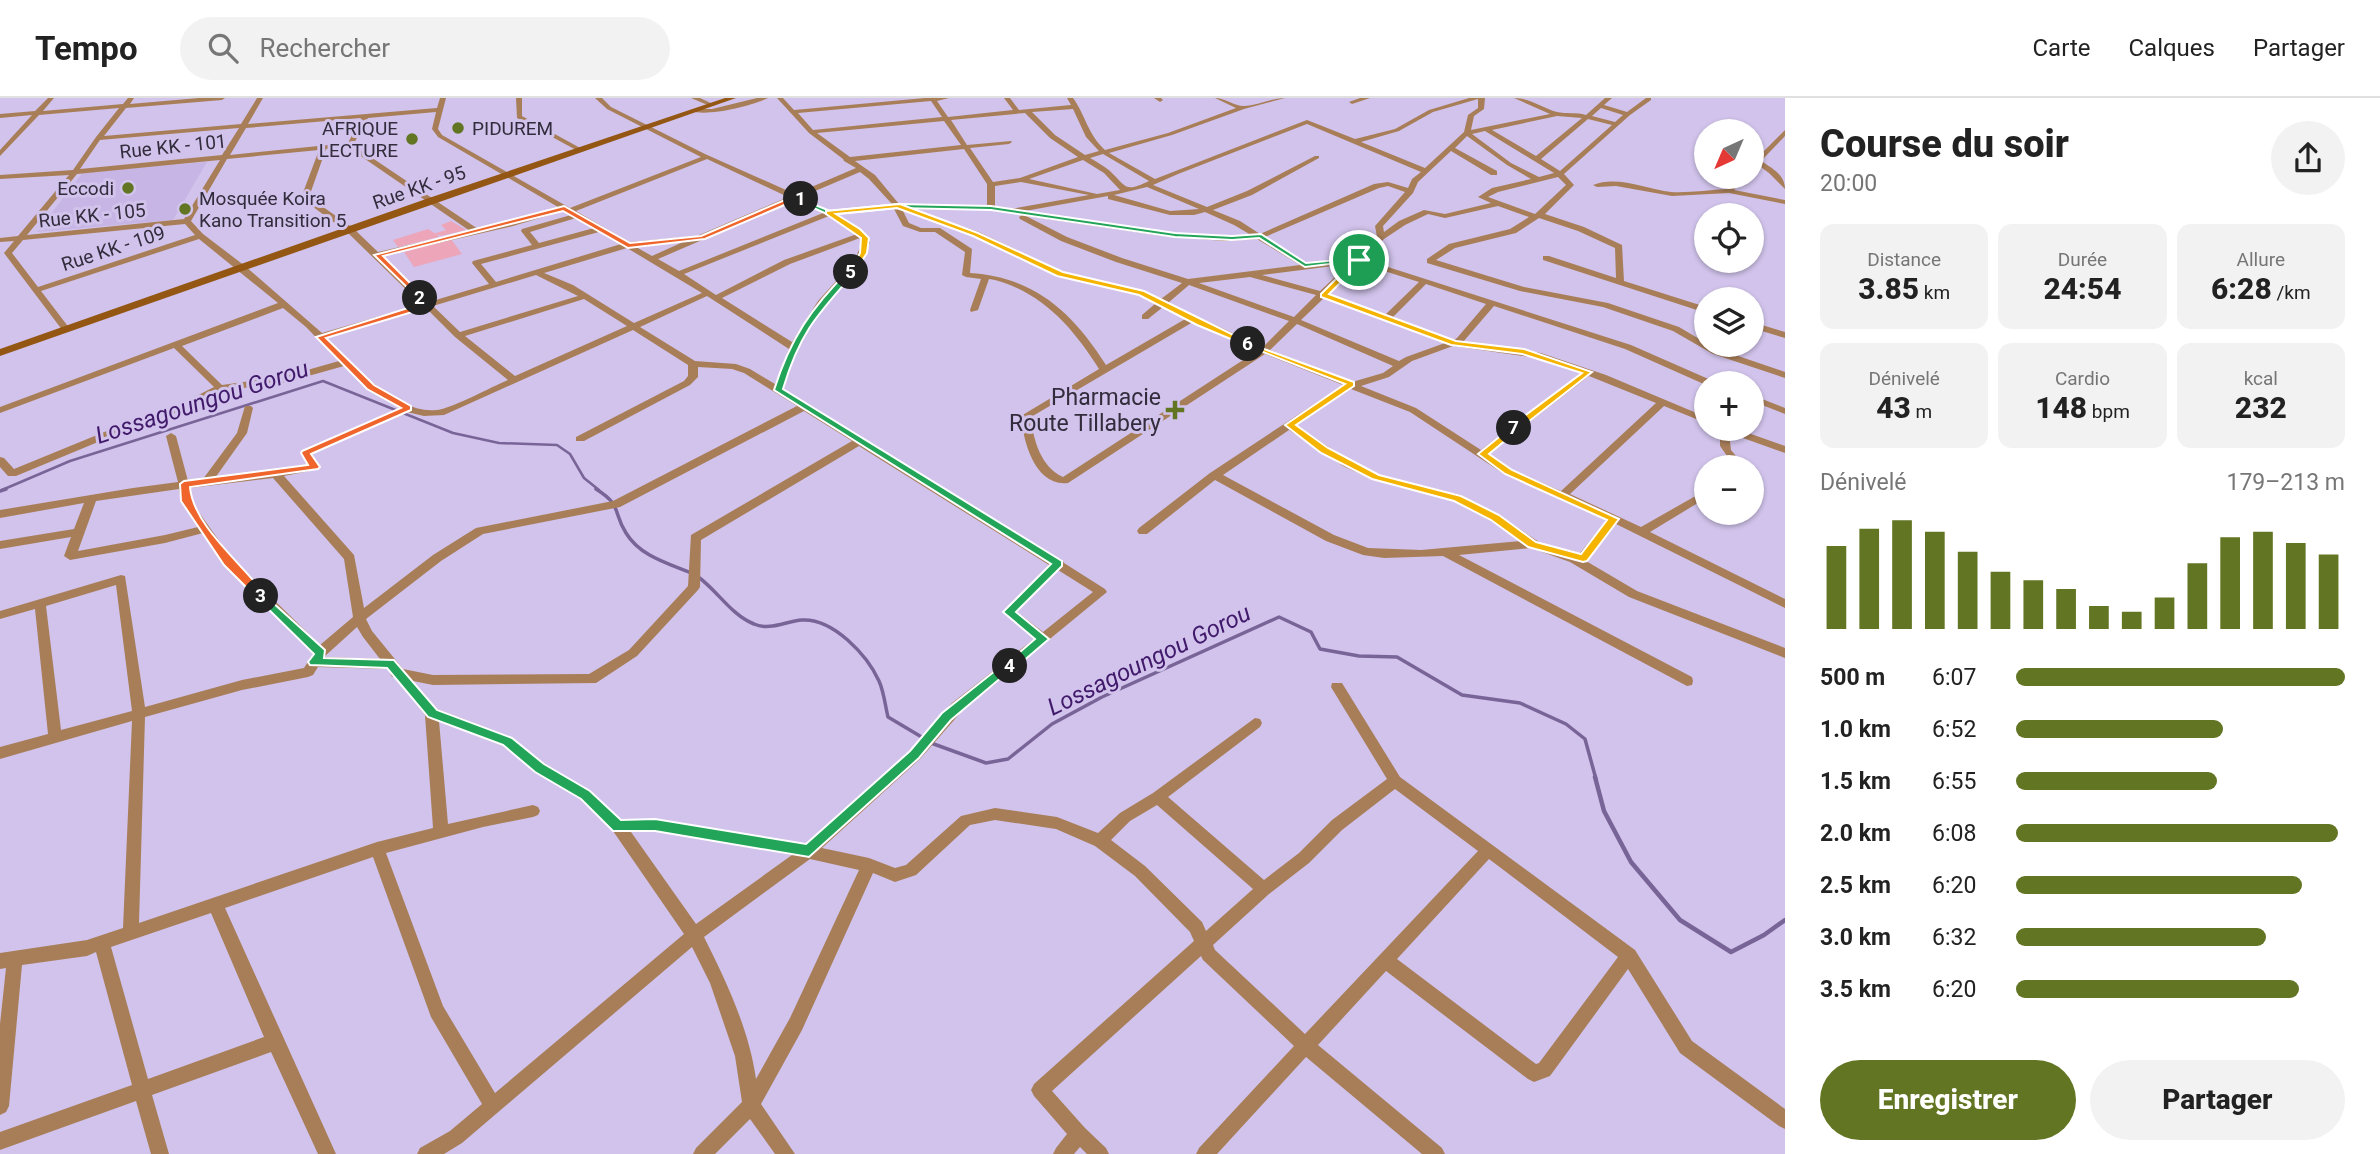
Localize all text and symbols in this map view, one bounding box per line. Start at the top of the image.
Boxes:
search box [180,17,670,80]
text: Tempo [35,29,138,68]
icon: search [204,29,242,67]
text: Rechercher [260,33,390,63]
text: Carte [2032,34,2090,62]
text: Calques [2128,34,2215,62]
text: Partager [2253,34,2345,62]
place label: AFRIQUE LECTURE [319,117,398,162]
place label: PIDUREM [472,117,553,140]
north arrow [1694,119,1764,189]
map controls [1694,119,1764,525]
marker: PIDUREM [450,120,466,136]
button: share [2271,121,2345,195]
text: Course du soir [1820,122,2069,166]
street label: Rue KK - 101 [118,129,228,164]
marker: AFRIQUE LECTURE [404,131,420,147]
street label: Rue KK - 95 [370,161,469,214]
text: 20:00 [1820,170,1877,197]
place label: Eccodi [57,177,114,200]
marker: Eccodi [120,180,136,196]
pin: 1 [784,182,818,217]
place label: Mosquée Koira Kano Transition 5 [199,187,346,232]
text: 1 [795,187,806,210]
street label: Rue KK - 105 [37,198,147,233]
marker: Mosquée Koira Kano Transition 5 [177,201,193,217]
button: locate [1694,203,1764,273]
street label: Rue KK - 109 [58,221,168,276]
pin [1329,230,1389,290]
icon: arrive [1340,241,1378,279]
text: Distance [1867,248,1941,271]
text: Durée [2058,248,2107,271]
text: Allure [2237,248,2285,271]
pin: 5 [834,254,868,290]
text: 5 [845,260,856,283]
text: 3.85 [1858,271,1919,306]
text: 24:54 [2044,271,2121,306]
text: 6:28 [2211,271,2272,306]
pin: 2 [402,280,438,316]
text: km [1919,281,1950,304]
text: /km [2272,281,2311,304]
text: 2 [414,286,425,309]
button: layers [1694,287,1764,357]
pin: 6 [1230,327,1266,362]
text: 6 [1242,332,1253,355]
water label: Lossagoungou Gorou [92,354,312,450]
text: Dénivelé [1868,367,1940,390]
text: Cardio [2055,367,2110,390]
text: kcal [2244,367,2278,390]
button: + [1694,371,1764,441]
place label: Pharmacie Route Tillabery [1009,384,1161,437]
text: 43 [1876,390,1911,425]
text: 148 [2035,390,2087,425]
text: 232 [2235,390,2287,425]
text: m [1911,400,1932,423]
text: bpm [2087,400,2130,423]
marker: Pharmacie Route Tillabery [1167,402,1183,418]
pin: 7 [1496,410,1532,446]
text: 7 [1508,416,1519,439]
button: − [1694,455,1764,525]
text: Dénivelé [1820,469,1907,496]
text: 179–213 m [2226,469,2345,496]
pin: 3 [244,578,278,614]
text: 3 [255,584,266,607]
water label: Lossagoungou Gorou [1043,599,1255,721]
pin: 4 [992,648,1028,684]
text: 4 [1004,654,1015,677]
text: 500 m [1820,664,1885,691]
text: 6:07 [1932,664,1976,691]
text: 1.0 km [1820,716,1891,743]
text: 6:52 [1932,716,1976,743]
text: 1.5 km [1820,768,1891,795]
text: 6:55 [1932,768,1976,795]
text: 2.0 km [1820,820,1891,847]
text: 6:08 [1932,820,1976,847]
text: 2.5 km [1820,872,1891,899]
text: 6:20 [1932,872,1976,899]
text: 3.0 km [1820,924,1891,951]
text: 6:32 [1932,924,1976,951]
text: 3.5 km [1820,976,1891,1003]
text: 6:20 [1932,976,1976,1003]
button: Enregistrer [1820,1060,2076,1140]
button: Partager [2090,1060,2345,1140]

